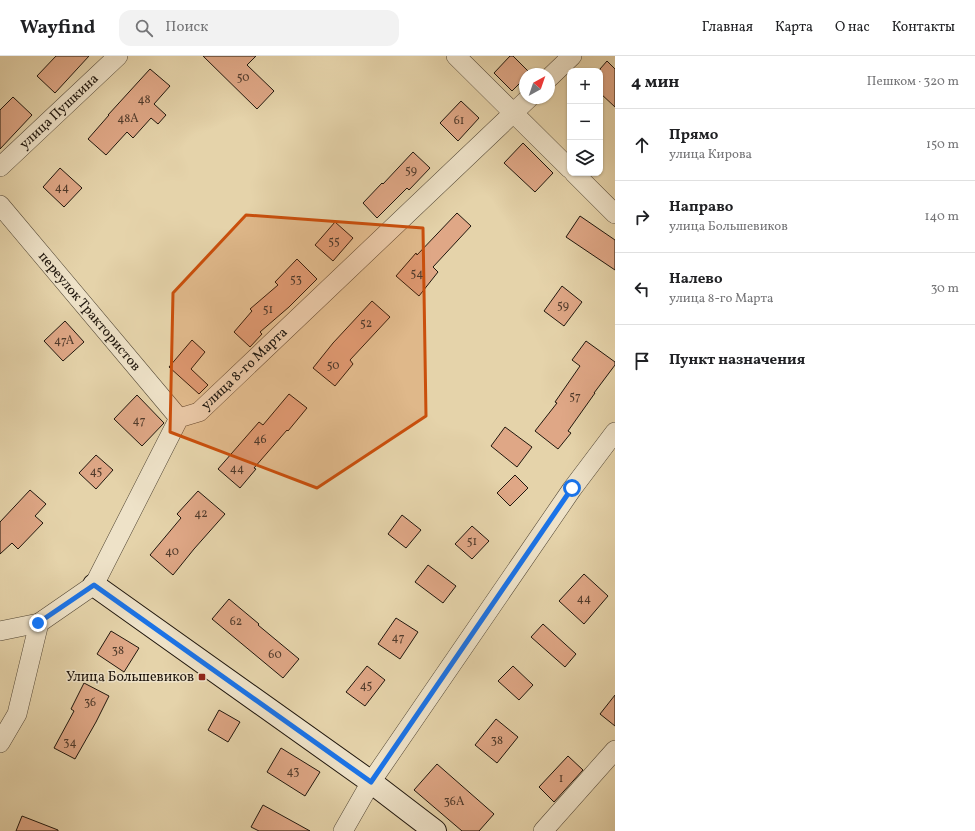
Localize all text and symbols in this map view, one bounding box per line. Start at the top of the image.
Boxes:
search box [119,10,399,46]
text: Wayfind [20,15,95,41]
icon: search [133,17,155,39]
text: Поиск [165,17,208,38]
text: Главная [702,18,753,37]
text: Карта [775,18,813,37]
text: О нас [835,18,870,37]
text: Контакты [892,18,955,37]
north arrow [519,68,555,104]
map controls [567,68,603,176]
button: + [567,68,603,104]
street label: улица Пушкина [15,69,103,154]
house number: 50 [237,70,249,86]
text: 4 мин [631,71,679,94]
text: Пешком · 320 m [867,73,959,91]
house number: 48 [137,92,151,108]
button: − [567,104,603,140]
house number: 48А [117,111,139,127]
house number: 61 [454,113,464,129]
text: Прямо [669,125,718,146]
icon: ahead [631,134,653,156]
text: 150 m [926,136,959,154]
button: layers [567,140,603,176]
text: улица Кирова [669,146,752,164]
house number: 59 [405,163,417,179]
house number: 44 [55,180,69,196]
text: Направо [669,197,733,218]
icon: right [631,206,653,228]
text: 140 m [925,208,959,226]
text: улица Большевиков [669,218,788,236]
house number: 55 [328,234,340,250]
street label: переулок Трактористов [34,248,145,375]
house number: 54 [411,266,423,282]
text: Налево [669,269,723,290]
house number: 53 [290,272,302,288]
icon: left [631,278,653,300]
text: 30 m [931,280,959,298]
text: улица 8-го Марта [669,290,773,308]
house number: 59 [557,298,569,314]
house number: 51 [263,302,273,318]
house number: 52 [360,316,372,332]
street label: улица 8-го Марта [197,323,292,415]
house number: 47А [54,333,75,349]
icon: arrive [631,350,653,372]
text: Пункт назначения [669,350,805,371]
house number: 50 [327,358,339,374]
house number: 57 [569,389,581,405]
house number: 47 [133,413,146,429]
house number: 46 [253,432,267,448]
house number: 44 [230,461,244,477]
house number: 45 [90,464,103,480]
route start [563,479,581,497]
house number: 42 [194,506,208,522]
house number: 51 [467,534,477,550]
house number: 40 [165,544,179,560]
house number: 44 [577,591,591,607]
route end [29,614,47,632]
house number: 62 [230,614,242,630]
house number: 47 [392,630,405,646]
house number: 38 [112,643,124,659]
house number: 60 [268,647,282,663]
place label: Улица Большевиков [66,668,194,687]
marker: Улица Большевиков [197,672,207,682]
house number: 45 [360,678,373,694]
house number: 36 [84,695,96,711]
house number: 38 [491,733,503,749]
house number: 34 [63,735,77,751]
house number: 43 [287,764,299,780]
house number: 1 [559,771,563,787]
house number: 36А [444,794,465,810]

